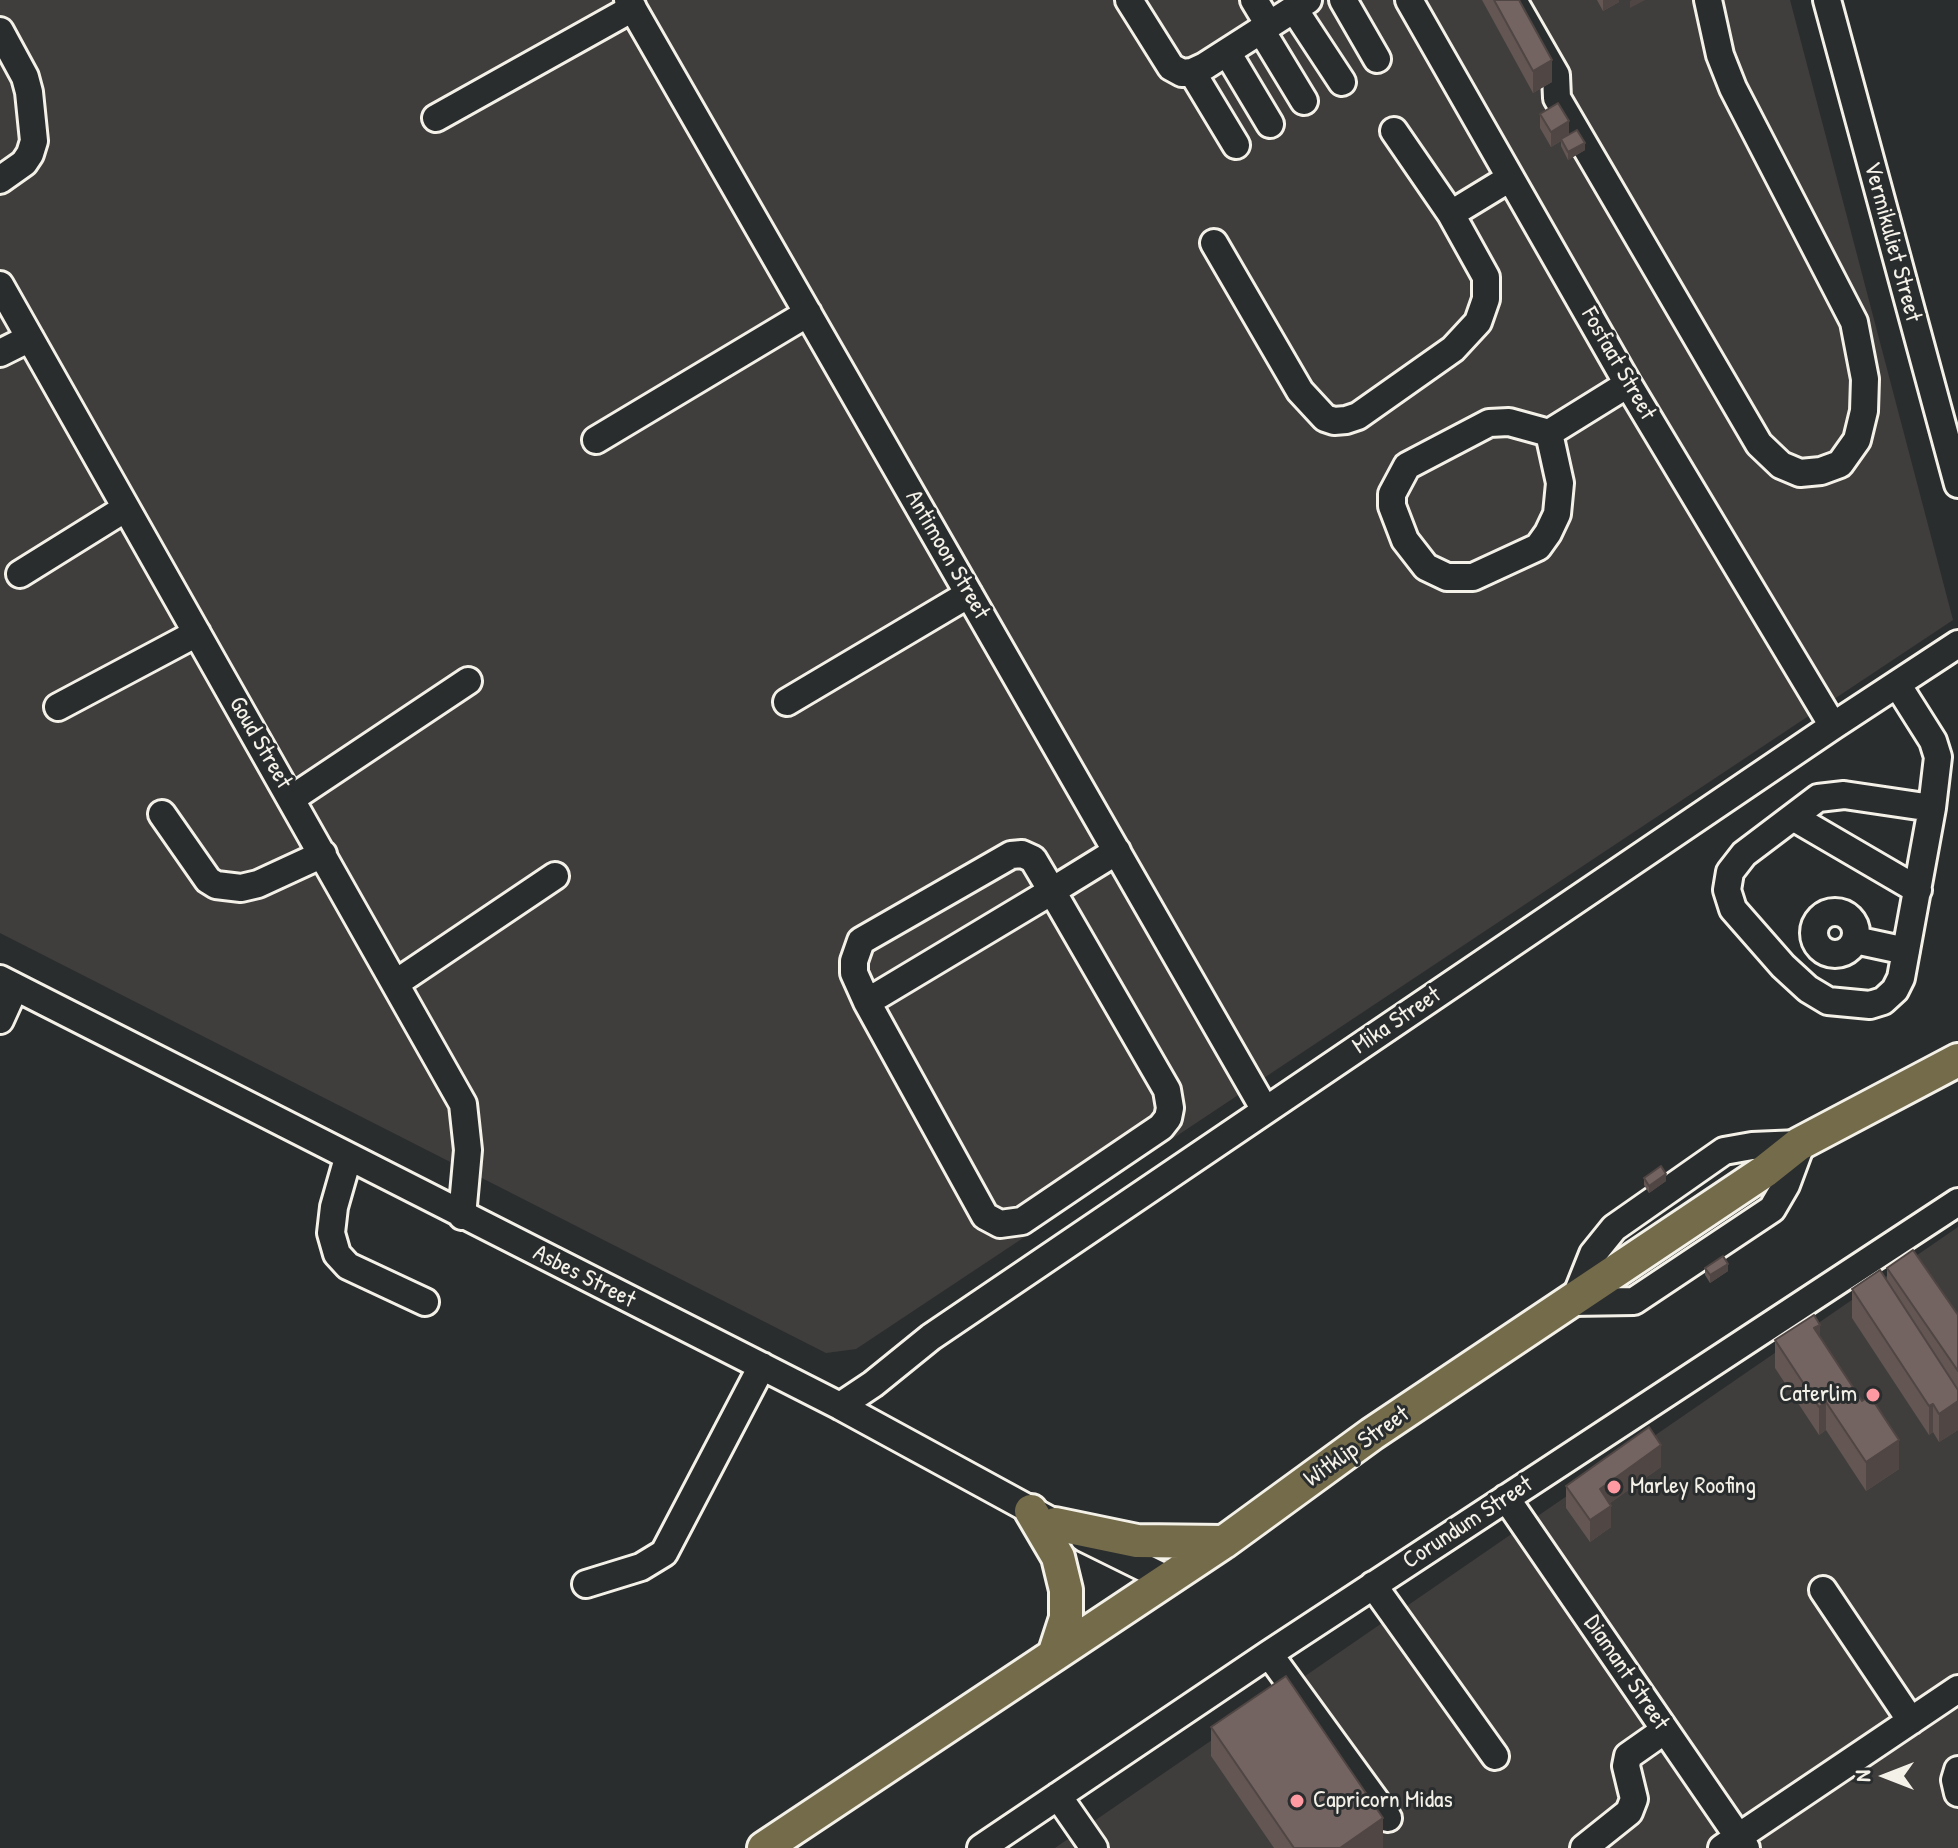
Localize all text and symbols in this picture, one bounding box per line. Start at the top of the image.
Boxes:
street label: Vermikuliet Street [1857,159,1927,325]
street label: Fosfaat Street [1574,303,1662,425]
street label: Antimoon Street [899,485,995,625]
street label: Goud Street [222,692,298,794]
street label: Mika Street [1347,981,1447,1061]
street label: Asbes Street [528,1239,640,1315]
place label: Caterlim [1779,1381,1857,1409]
marker: Caterlim [1864,1386,1882,1404]
street label: Witklip Street [1299,1400,1415,1494]
street label: Corundum Street [1398,1470,1538,1576]
place label: Marley Roofing [1630,1473,1756,1501]
marker: Marley Roofing [1605,1478,1623,1496]
street label: Diamant Street [1577,1610,1675,1736]
north arrow [1846,1736,1926,1816]
text: N [1847,1770,1877,1782]
place label: Capricorn Midas [1313,1787,1453,1815]
marker: Capricorn Midas [1288,1792,1306,1810]

